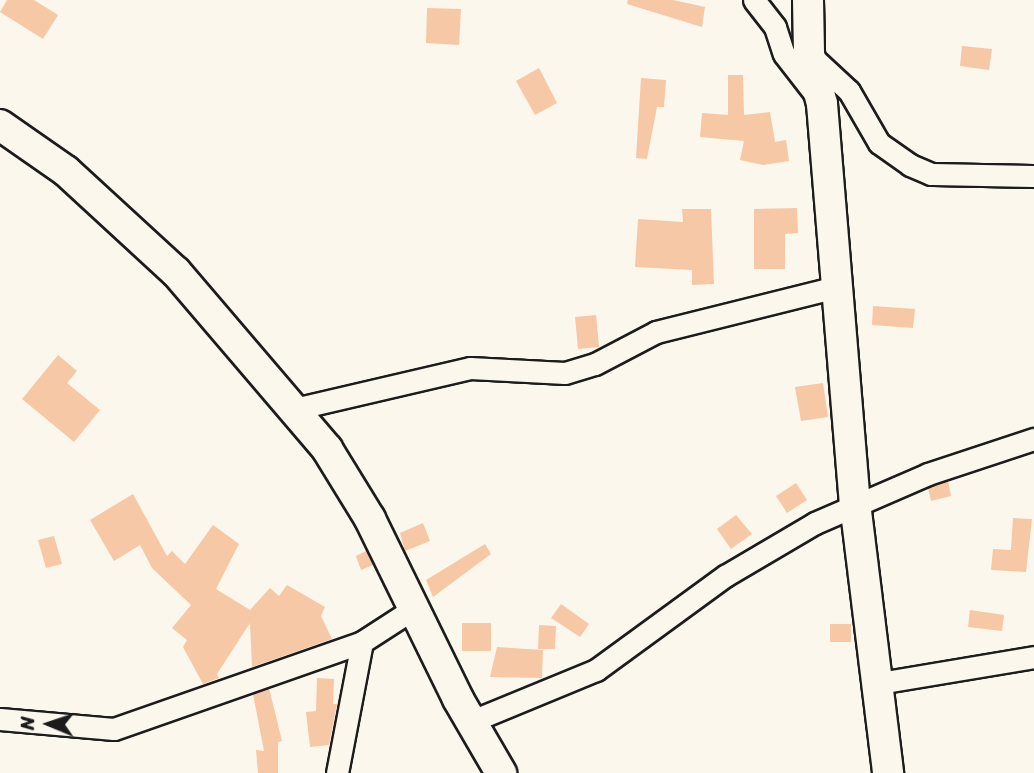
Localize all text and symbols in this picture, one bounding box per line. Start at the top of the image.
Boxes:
north arrow [14,689,84,759]
text: N [11,716,44,730]

